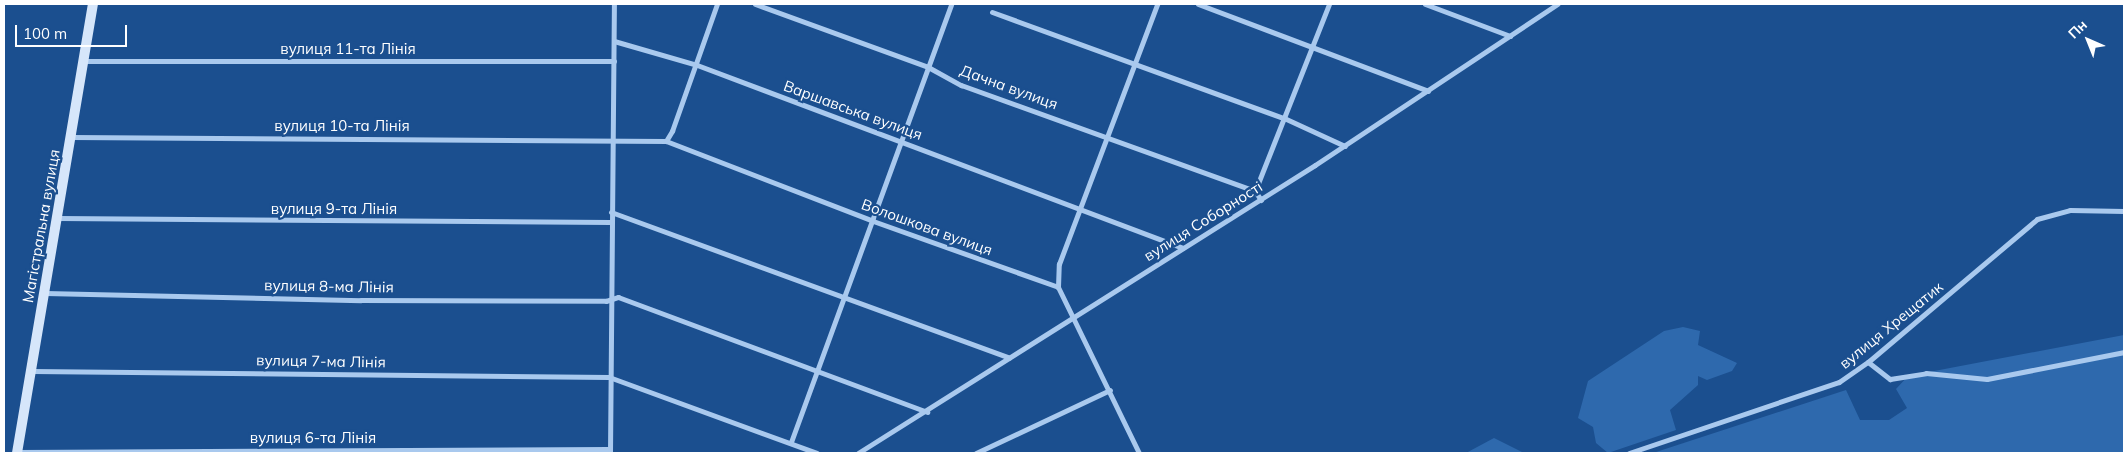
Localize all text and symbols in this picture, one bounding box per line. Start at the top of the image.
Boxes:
scale bar [18,15,130,47]
north arrow [2063,15,2113,65]
text: Пн [2064,16,2091,42]
text: 100 m [23,24,67,43]
street label: вулиця 11-та Лінія [280,40,416,58]
street label: Дачна вулиця [958,61,1060,113]
street label: Варшавська вулиця [781,77,925,143]
street label: вулиця 10-та Лінія [274,117,410,135]
street label: Магістральна вулиця [19,148,63,304]
street label: вулиця Соборності [1140,177,1266,265]
street label: Волошкова вулиця [859,195,995,259]
street label: вулиця 9-та Лінія [271,200,397,218]
street label: вулиця 8-ма Лінія [264,276,394,296]
street label: вулиця Хрещатик [1836,278,1946,372]
street label: вулиця 7-ма Лінія [256,351,386,371]
street label: вулиця 6-та Лінія [250,429,376,447]

